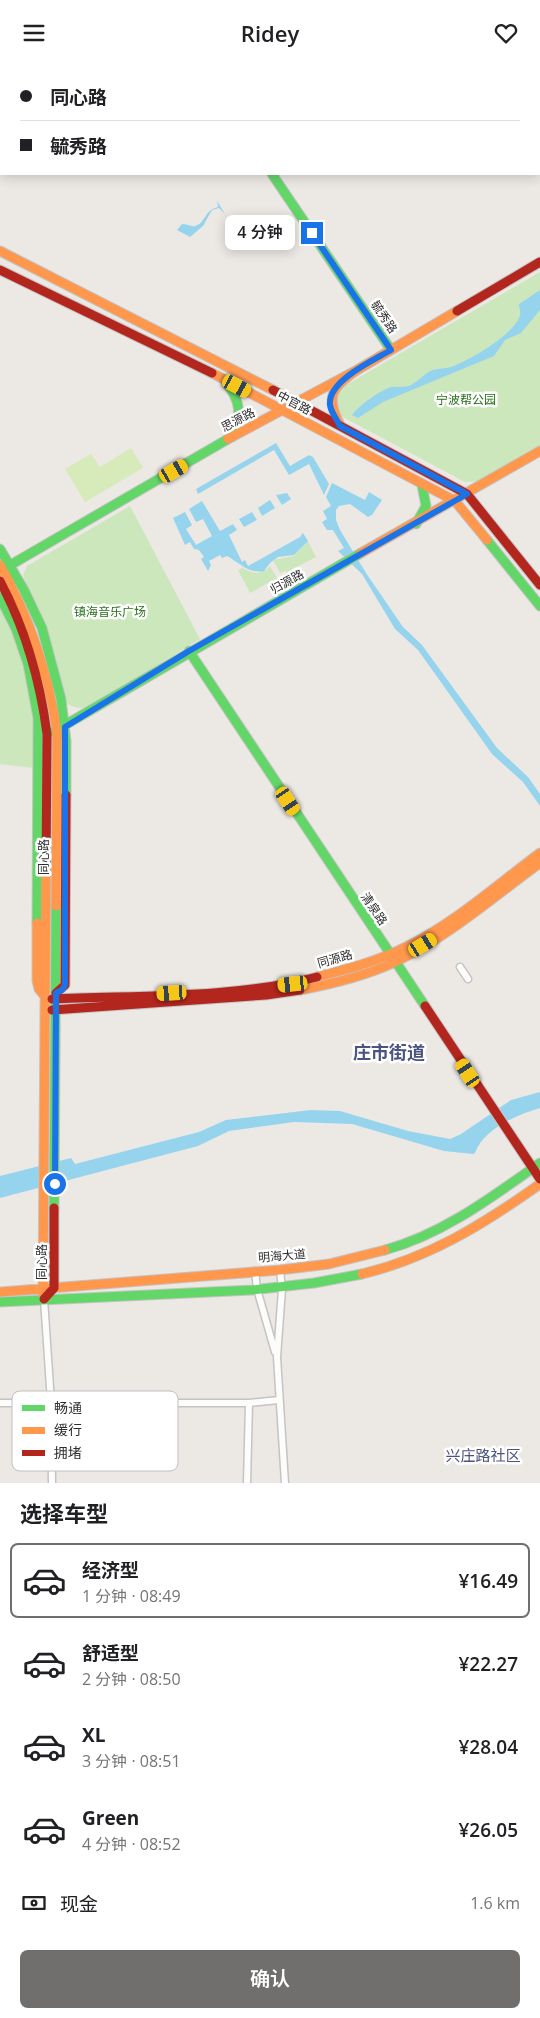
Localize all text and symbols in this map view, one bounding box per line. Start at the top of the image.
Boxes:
text: Ridey [241,18,299,48]
icon: menu [20,19,48,47]
icon: heart [492,19,520,47]
text: 同心路 [50,84,107,110]
text: 毓秀路 [50,133,107,159]
callout: 4 分钟 [224,215,294,251]
text: 4 分钟 [237,221,283,243]
route end [301,222,323,244]
street label: 毓秀路 [367,297,402,336]
car [220,372,253,400]
street label: 中官路 [274,387,314,419]
park label: 宁波帮公园 [436,391,496,408]
street label: 思源路 [218,404,258,436]
car [157,457,190,485]
street label: 归源路 [267,565,307,598]
park label: 镇海音乐广场 [74,603,146,620]
car [273,784,302,818]
street label: 同心路 [35,839,52,875]
street label: 清泉路 [357,889,392,928]
car [406,931,439,959]
street label: 同源路 [315,945,355,972]
car [277,975,308,993]
car [156,985,187,1001]
district label: 庄市街道 [353,1040,425,1064]
car [453,1056,482,1090]
route start [44,1173,66,1195]
street label: 同心路 [33,1244,50,1280]
street label: 明海大道 [257,1245,307,1266]
legend [12,1391,178,1471]
text: 畅通 [54,1398,82,1417]
text: 缓行 [54,1420,82,1439]
text: 拥堵 [54,1443,82,1462]
district label: 兴庄路社区 [445,1445,521,1465]
text: 选择车型 [20,1498,108,1528]
text: 经济型 [82,1557,139,1583]
icon: car [22,1558,67,1603]
text: ¥16.49 [458,1568,518,1594]
text: 1 分钟 · 08:49 [82,1585,181,1607]
text: 舒适型 [82,1640,139,1666]
icon: car [22,1641,67,1686]
text: ¥22.27 [458,1651,518,1677]
text: 2 分钟 · 08:50 [82,1668,181,1690]
text: XL [82,1722,105,1748]
icon: car [22,1724,67,1769]
text: ¥28.04 [458,1734,518,1760]
text: 3 分钟 · 08:51 [82,1750,181,1772]
text: Green [82,1805,139,1831]
icon: car [22,1807,67,1852]
text: ¥26.05 [458,1817,518,1843]
text: 4 分钟 · 08:52 [82,1833,181,1855]
icon: cash [20,1889,48,1917]
text: 现金 [60,1891,98,1917]
text: 1.6 km [470,1892,520,1914]
button: 确认 [20,1950,520,2008]

